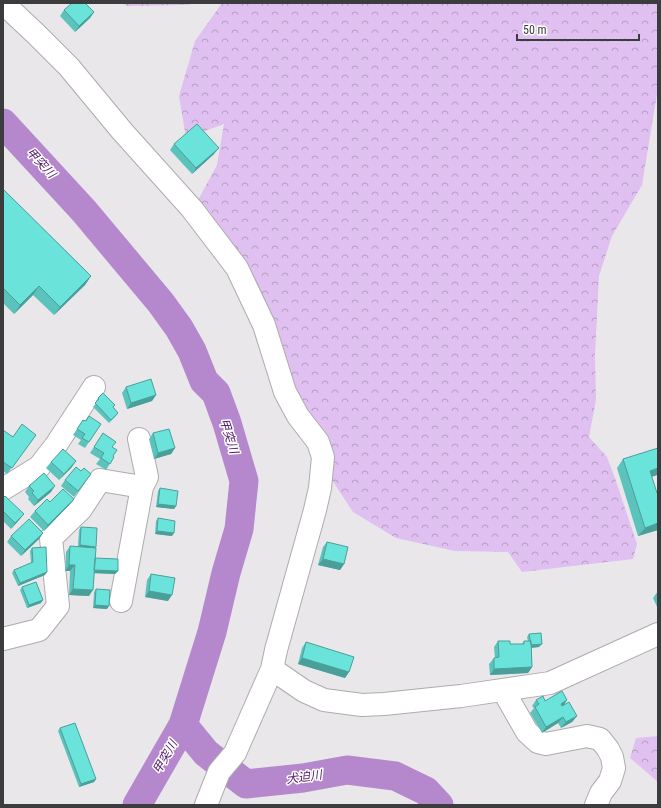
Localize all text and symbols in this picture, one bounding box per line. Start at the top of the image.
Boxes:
scale bar [517,16,639,42]
text: 50 m [523,23,547,37]
water label: 甲突川 [24,145,60,182]
water label: 甲突川 [217,417,242,457]
water label: 甲突川 [150,736,181,776]
water label: 犬迫川 [285,767,325,786]

